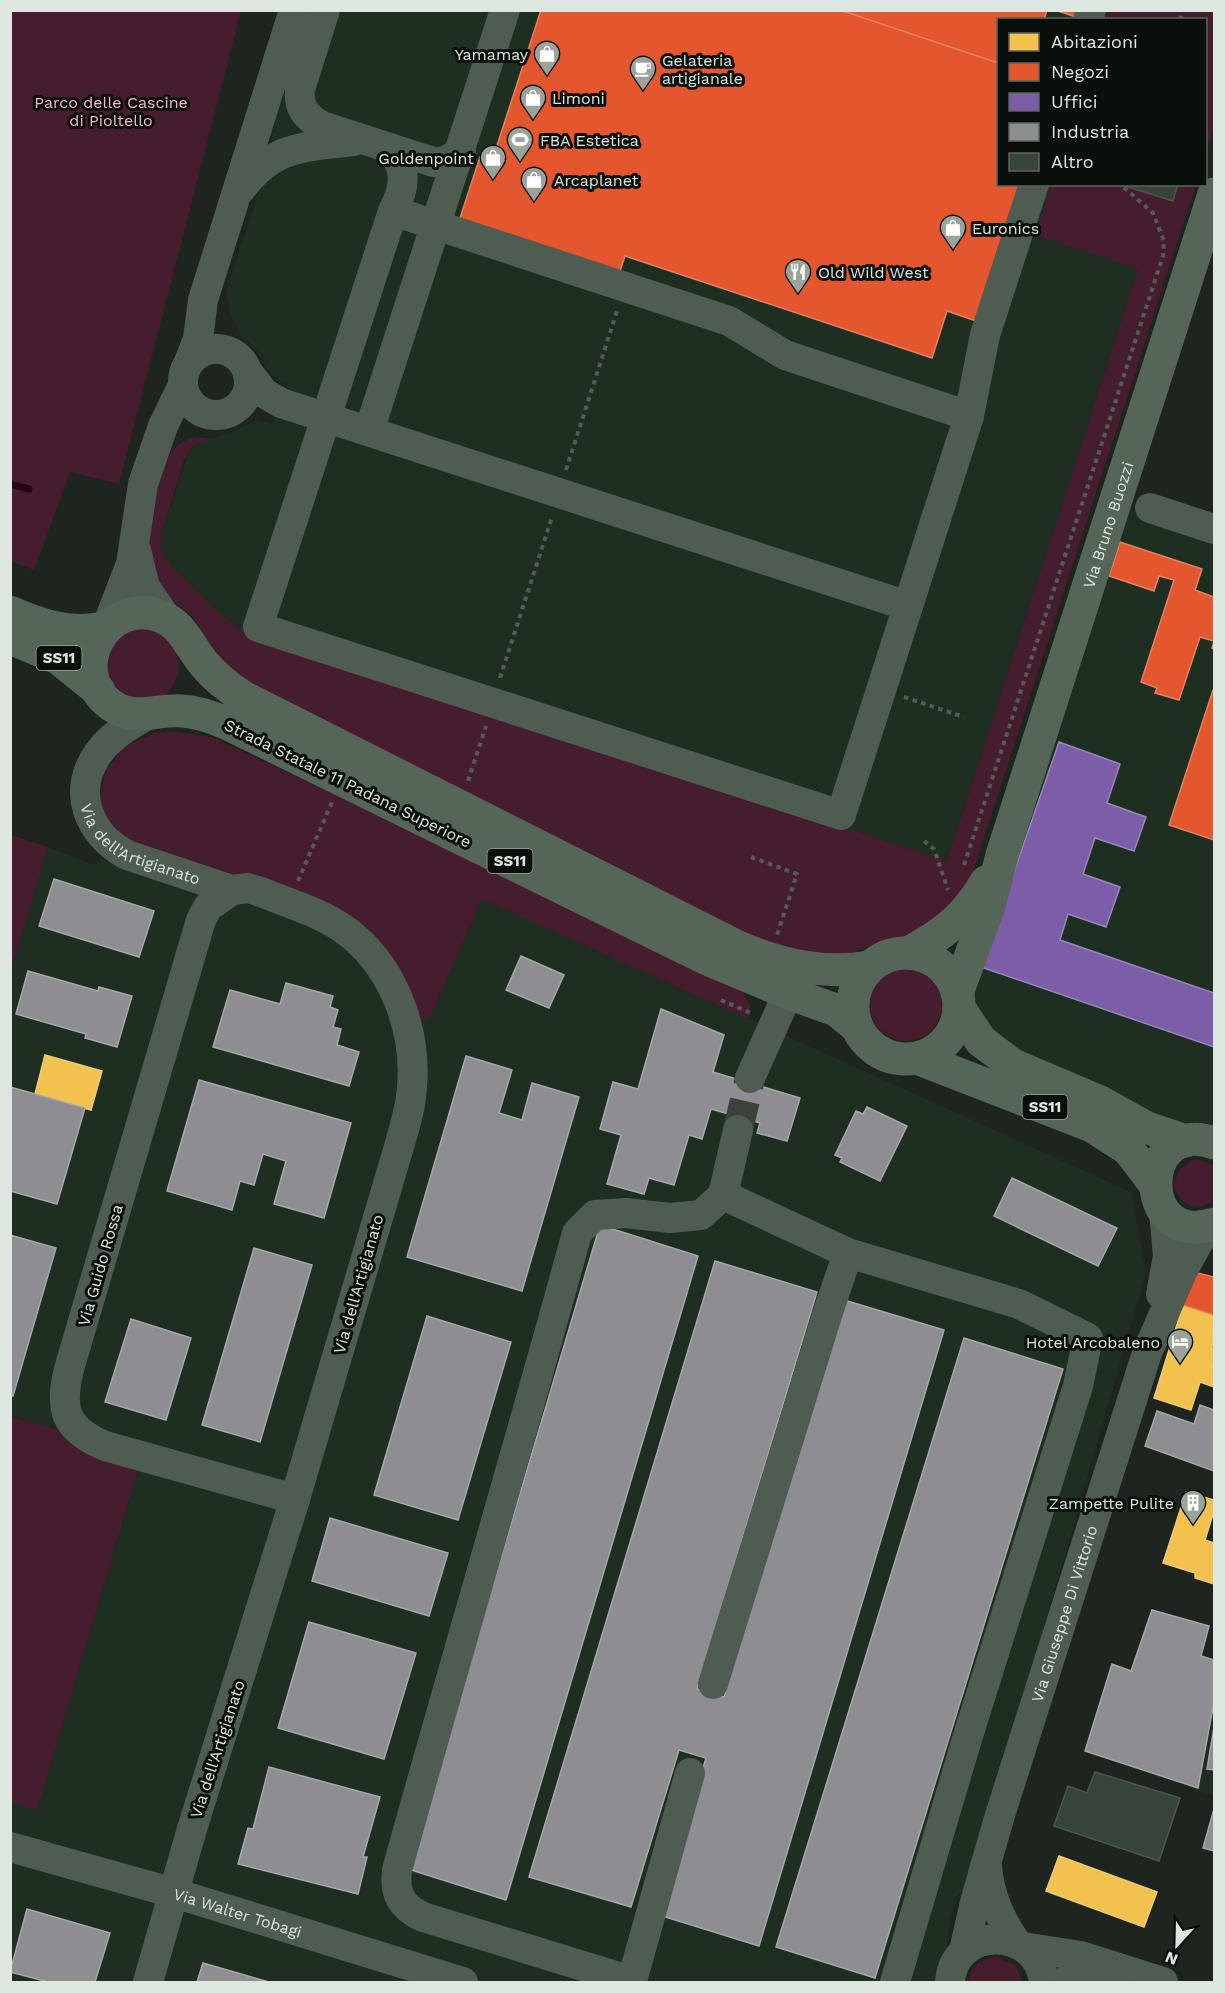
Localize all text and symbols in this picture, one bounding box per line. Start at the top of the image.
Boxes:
legend [997,18,1207,186]
text: Abitazioni [1051,31,1138,52]
shop icon: Yamamay [532,39,562,77]
place label: Yamamay [455,45,529,64]
place label: Gelateria artigianale [662,51,743,88]
cafe icon: Gelateria artigianale [628,54,658,92]
text: Negozi [1051,61,1109,82]
shop icon: Limoni [518,83,548,121]
place label: Limoni [552,89,605,108]
text: Uffici [1051,91,1098,112]
park label: Parco delle Cascine di Pioltello [34,93,188,130]
text: Industria [1051,121,1129,142]
sports icon: FBA Estetica [505,125,535,163]
place label: FBA Estetica [540,131,639,150]
shop icon: Goldenpoint [478,143,508,181]
place label: Goldenpoint [378,149,474,168]
text: Altro [1051,151,1093,172]
shop icon: Arcaplanet [519,165,549,203]
place label: Arcaplanet [554,171,639,190]
shop icon: Euronics [938,213,968,251]
place label: Euronics [972,219,1039,238]
restaurant icon: Old Wild West [783,257,813,295]
place label: Old Wild West [818,263,929,282]
street label: Via Bruno Buozzi [1079,459,1138,591]
road number: SS11 [36,646,82,670]
street label: Strada Statale 11 Padana Superiore [221,715,474,852]
street label: Via dell'Artigianato [76,801,202,889]
road number: SS11 [488,849,532,873]
road number: SS11 [1022,1095,1068,1119]
street label: Via Guido Rossa [74,1202,127,1328]
street label: Via dell'Artigianato [330,1212,387,1356]
hotel icon: Hotel Arcobaleno [1165,1327,1195,1365]
place label: Hotel Arcobaleno [1026,1333,1160,1352]
building icon: Zampette Pulite [1178,1488,1208,1526]
place label: Zampette Pulite [1049,1494,1174,1513]
street label: Via Giuseppe Di Vittorio [1027,1523,1102,1705]
street label: Via dell'Artigianato [186,1678,249,1821]
street label: Via Walter Tobagi [171,1884,304,1942]
north arrow [1147,1915,1207,1975]
text: N [1163,1947,1181,1969]

